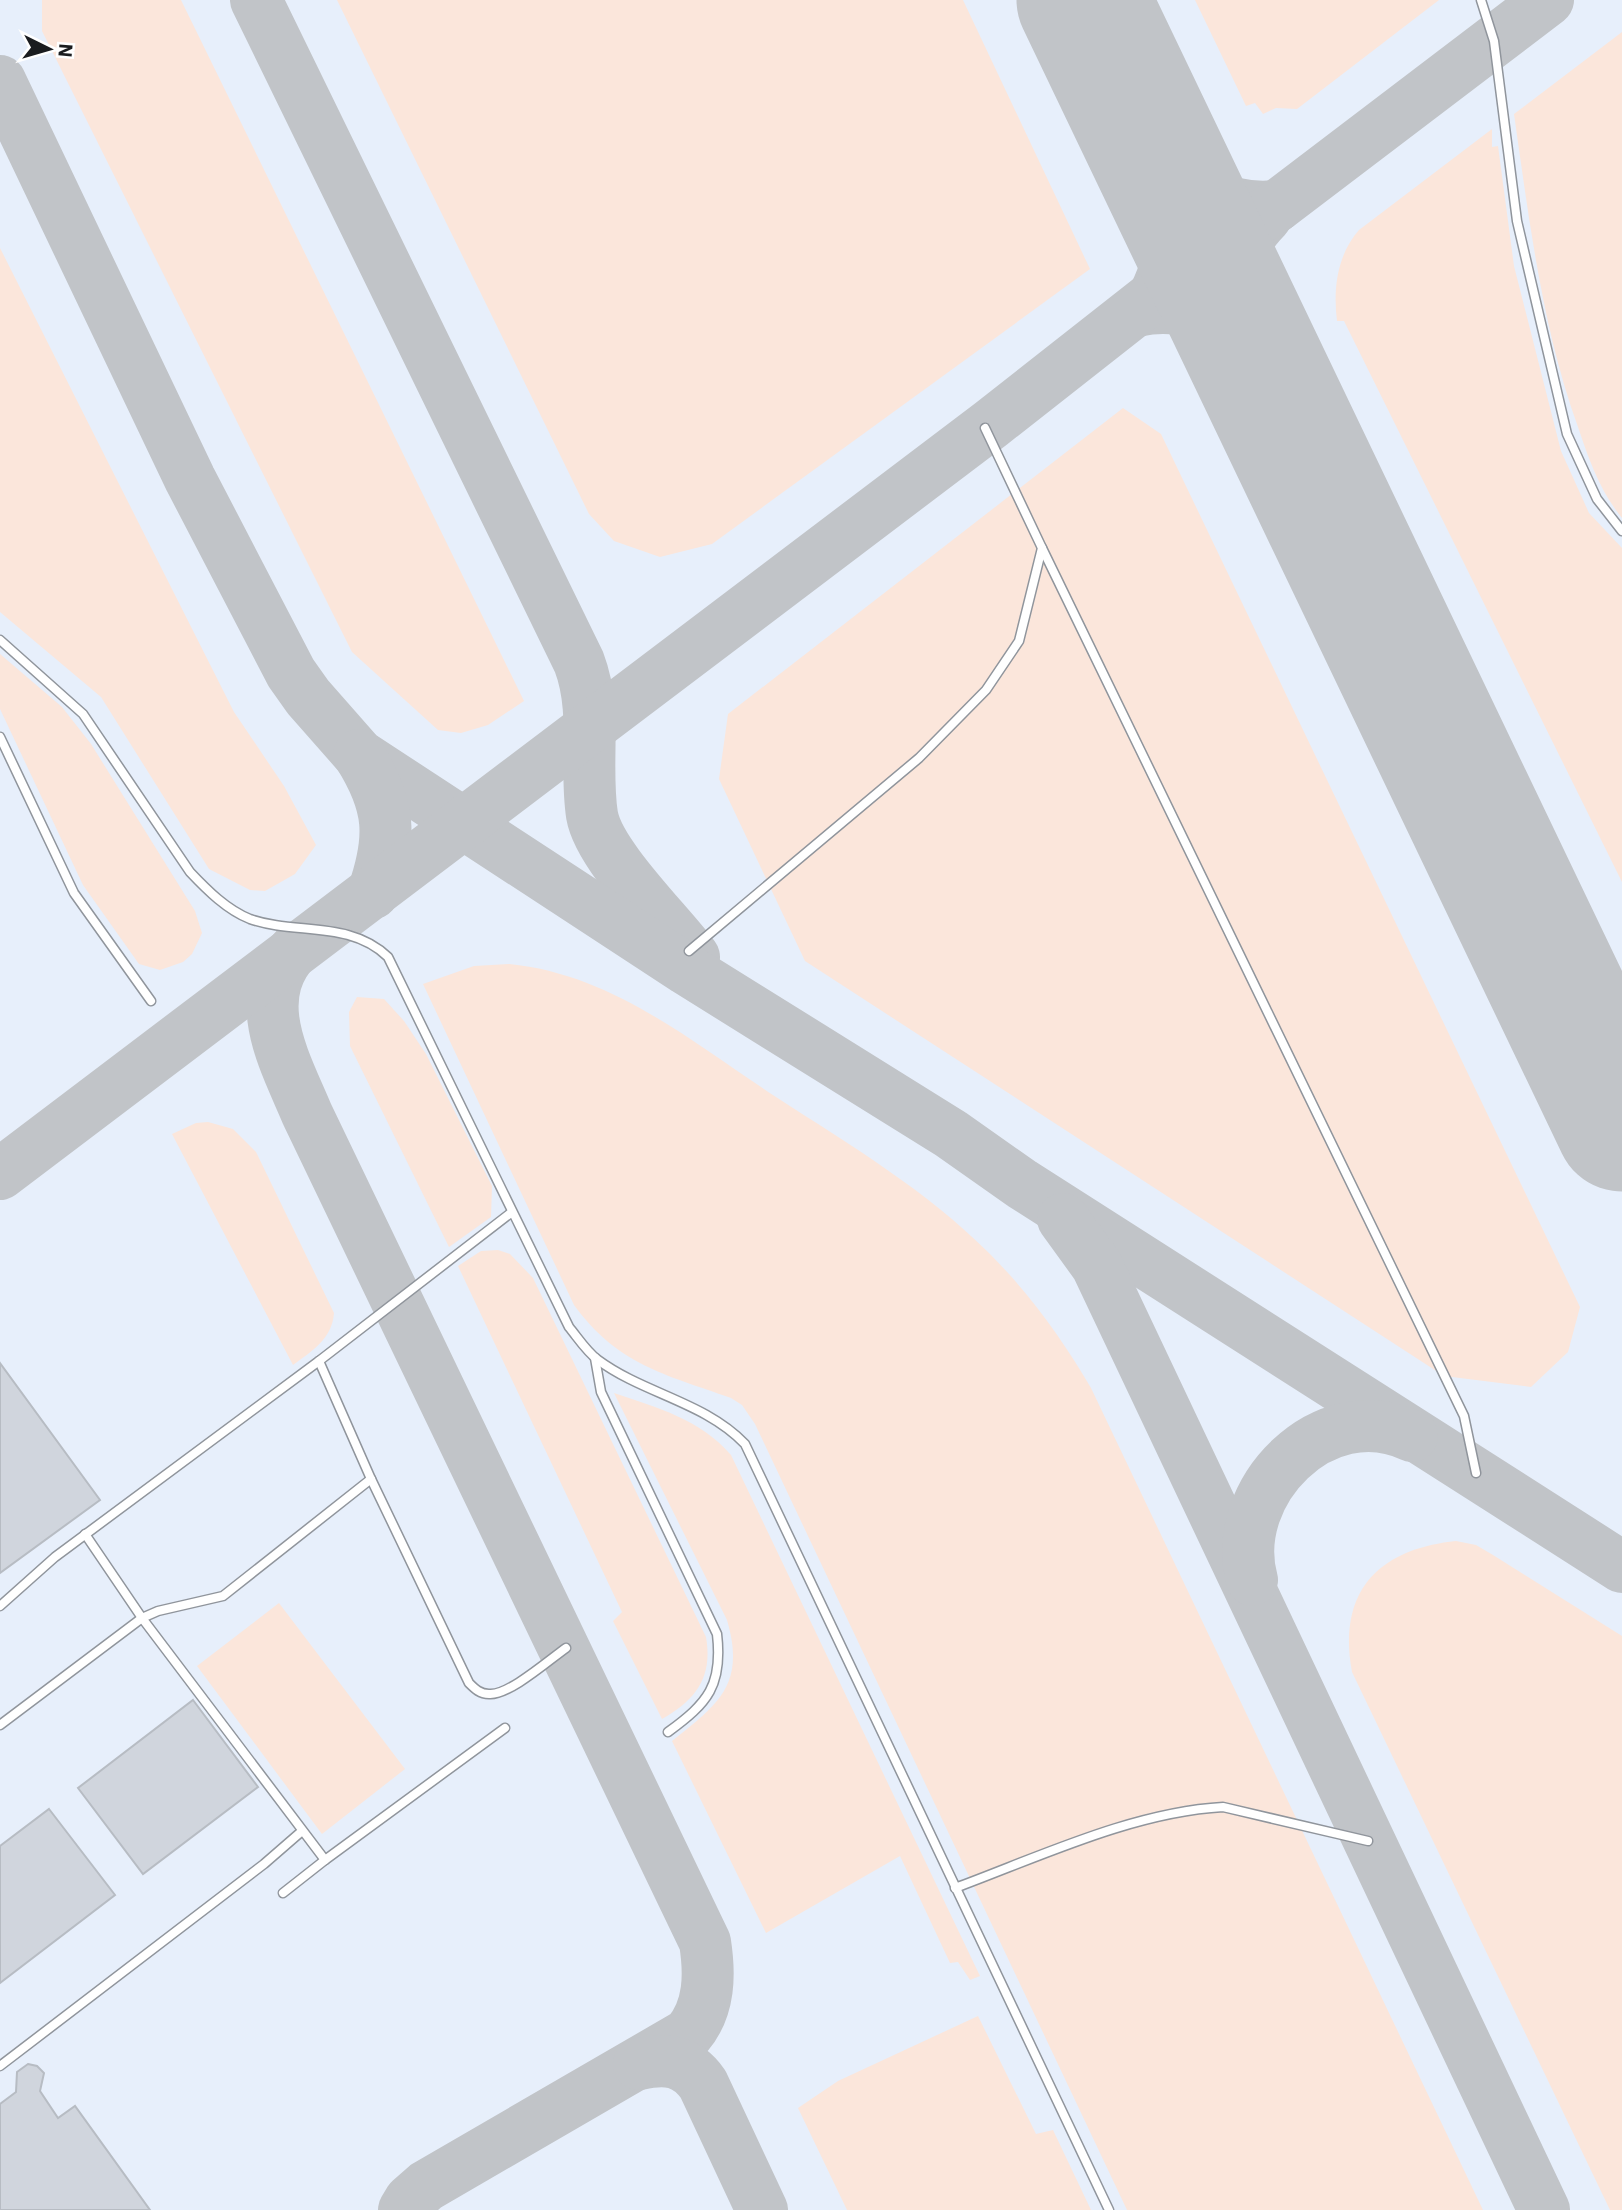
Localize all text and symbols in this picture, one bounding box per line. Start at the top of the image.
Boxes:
north arrow [14,14,84,84]
text: N [53,43,78,58]

